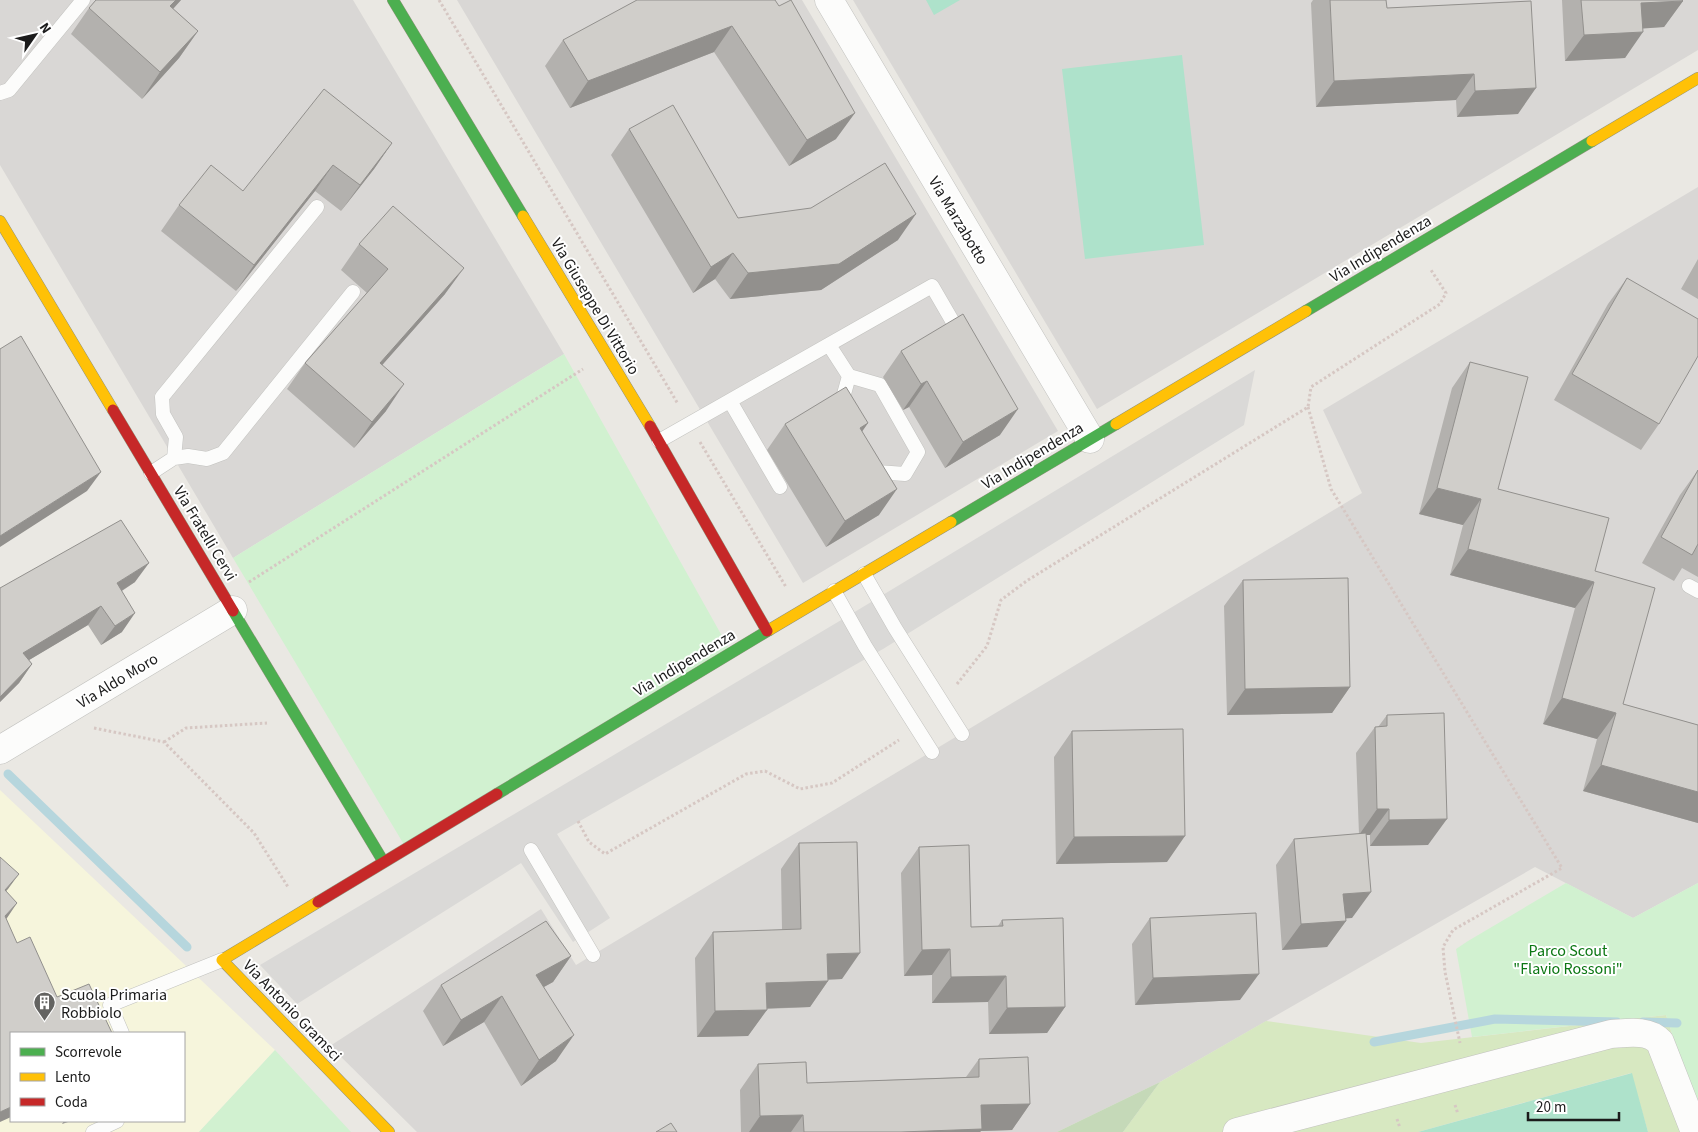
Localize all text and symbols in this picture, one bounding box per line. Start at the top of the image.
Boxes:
north arrow [10,10,60,60]
text: N [34,19,56,38]
street label: Via Marzabotto [923,172,993,269]
street label: Via Indipendenza [1326,210,1435,288]
street label: Via Giuseppe Di Vittorio [546,234,645,379]
street label: Via Indipendenza [978,417,1087,495]
street label: Via Fratelli Cervi [168,482,242,585]
street label: Via Indipendenza [630,624,739,702]
street label: Via Aldo Moro [73,648,162,714]
park label: Parco Scout "Flavio Rossoni" [1513,940,1623,980]
street label: Via Antonio Gramsci [238,955,347,1066]
place label: Scuola Primaria Robbiolo [61,984,167,1024]
building icon: Scuola Primaria Robbiolo [33,991,57,1022]
legend [10,1032,185,1122]
text: Scorrevole [55,1042,122,1063]
text: Lento [55,1067,91,1088]
scale bar [1528,1090,1619,1122]
text: Coda [55,1092,88,1113]
text: 20 m [1536,1097,1566,1118]

